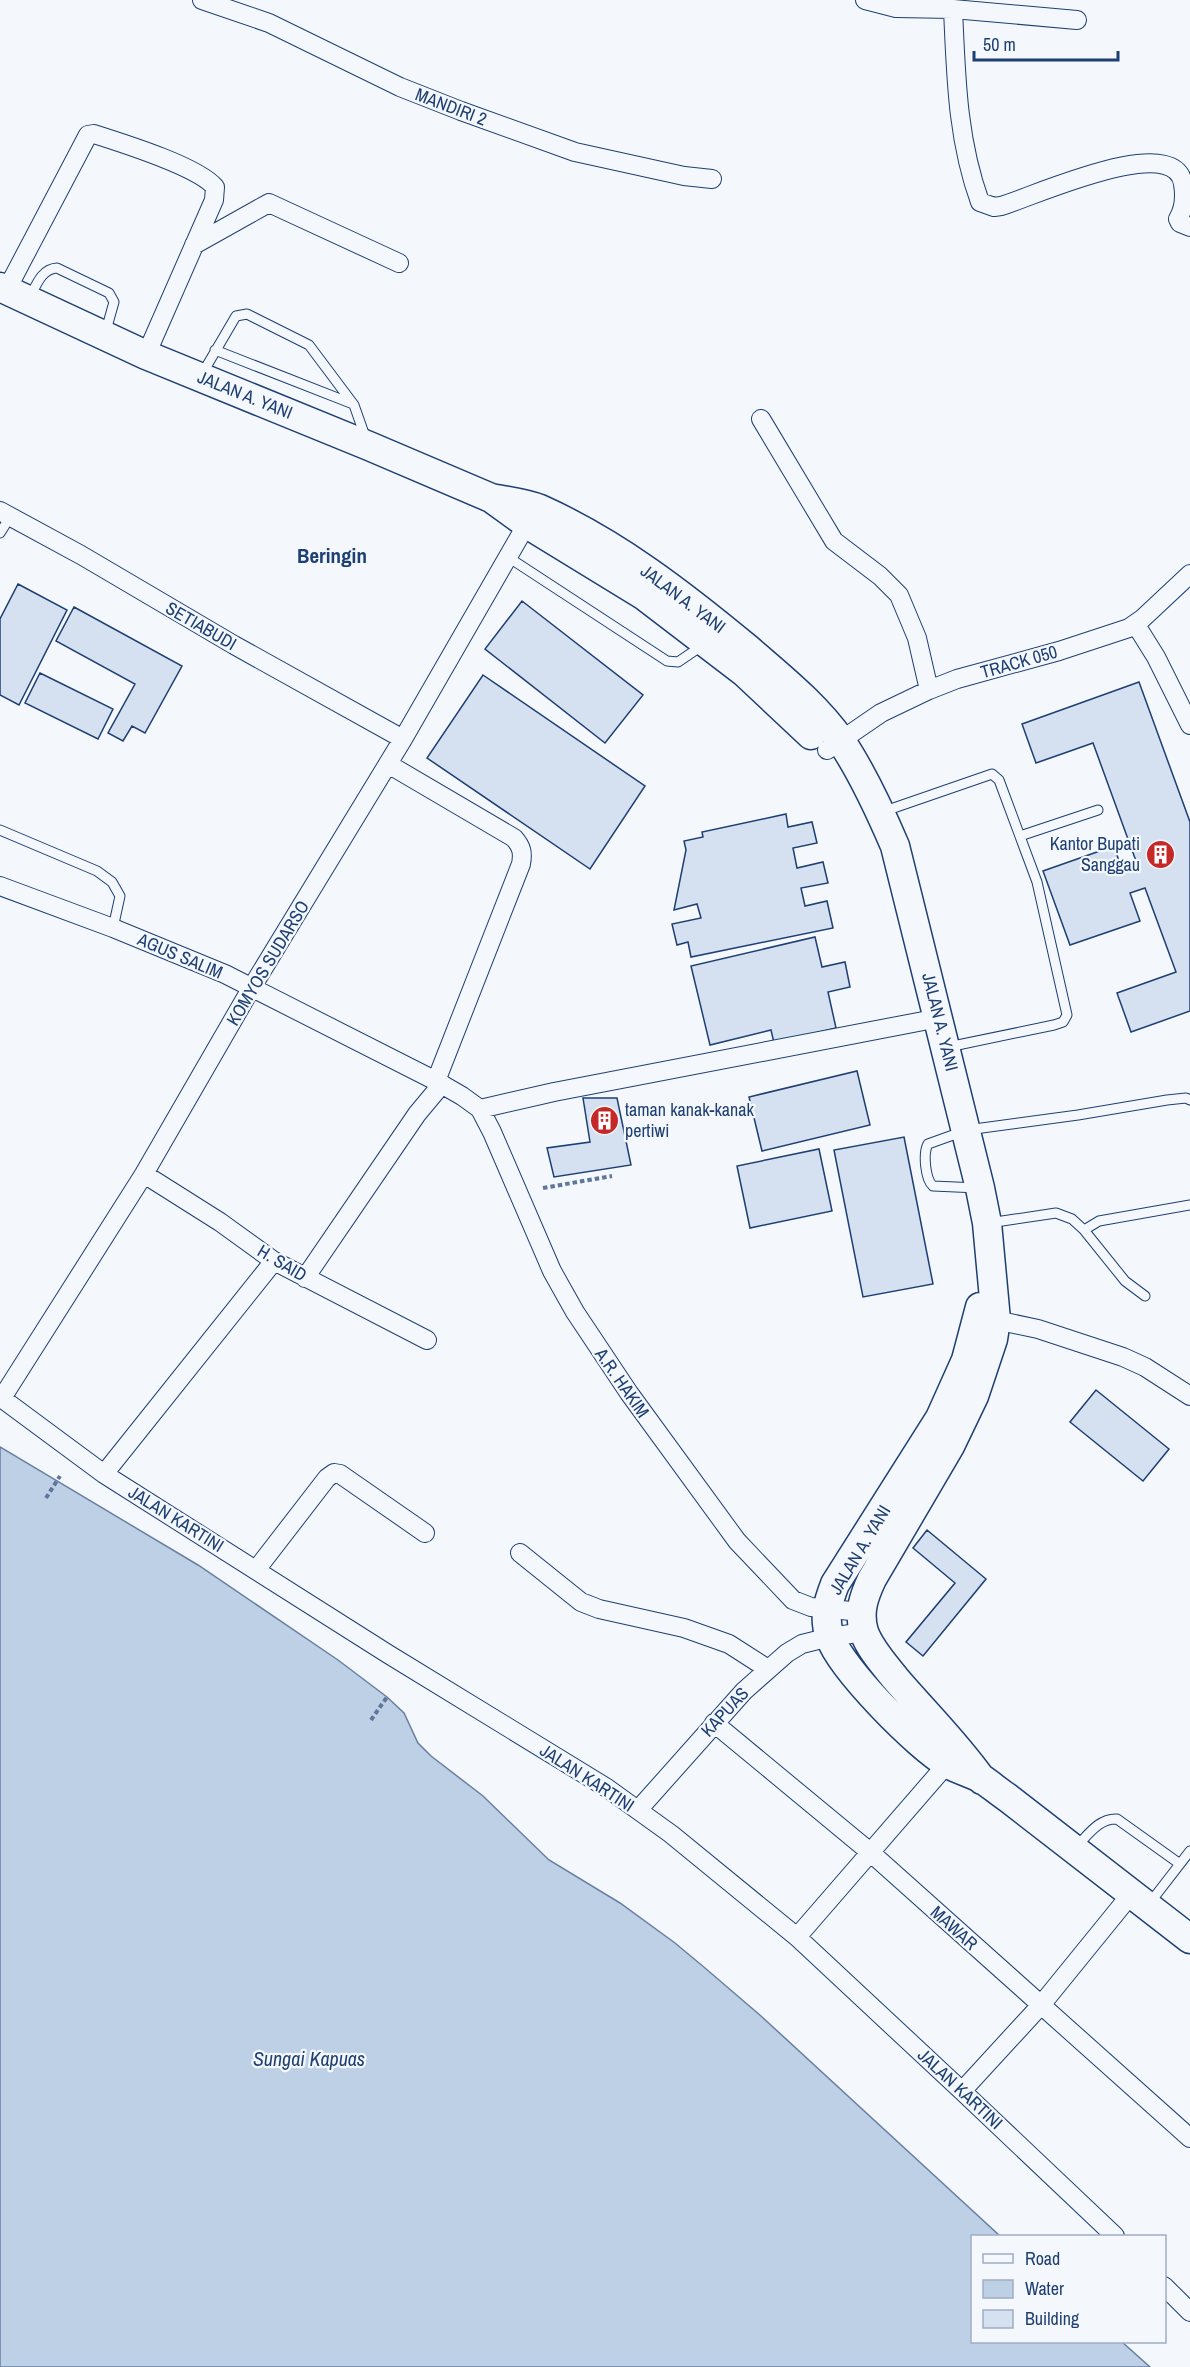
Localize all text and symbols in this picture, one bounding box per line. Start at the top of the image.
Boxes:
scale bar [974,24,1118,62]
text: 50 m [983,32,1016,57]
street label: MANDIRI 2 [412,81,491,132]
street label: JALAN A. YANI [194,364,296,425]
district label: Beringin [297,541,367,570]
street label: JALAN A. YANI [636,558,731,639]
street label: SETIABUDI [161,595,241,656]
street label: TRACK 050 [978,639,1060,684]
place label: Kantor Bupati Sanggau [1050,831,1140,877]
building icon: Kantor Bupati Sanggau [1145,838,1177,870]
street label: KOMYOS SUDARSO [220,895,315,1030]
street label: AGUS SALIM [133,926,227,985]
street label: JALAN A. YANI [916,970,965,1074]
place label: taman kanak-kanak pertiwi [625,1097,754,1143]
building icon: taman kanak-kanak pertiwi [588,1104,620,1136]
street label: H. SAID [253,1238,312,1287]
street label: A.R. HAKIM [589,1342,655,1422]
street label: JALAN KARTINI [124,1479,229,1558]
street label: JALAN A. YANI [823,1500,896,1599]
street label: KAPUAS [695,1681,754,1742]
street label: JALAN KARTINI [535,1738,639,1817]
street label: MAWAR [925,1900,984,1956]
street label: JALAN KARTINI [912,2043,1008,2135]
water label: Sungai Kapuas [253,2045,365,2072]
legend [971,2235,1166,2343]
text: Road [1025,2246,1060,2271]
text: Water [1025,2276,1064,2301]
text: Building [1025,2306,1080,2331]

